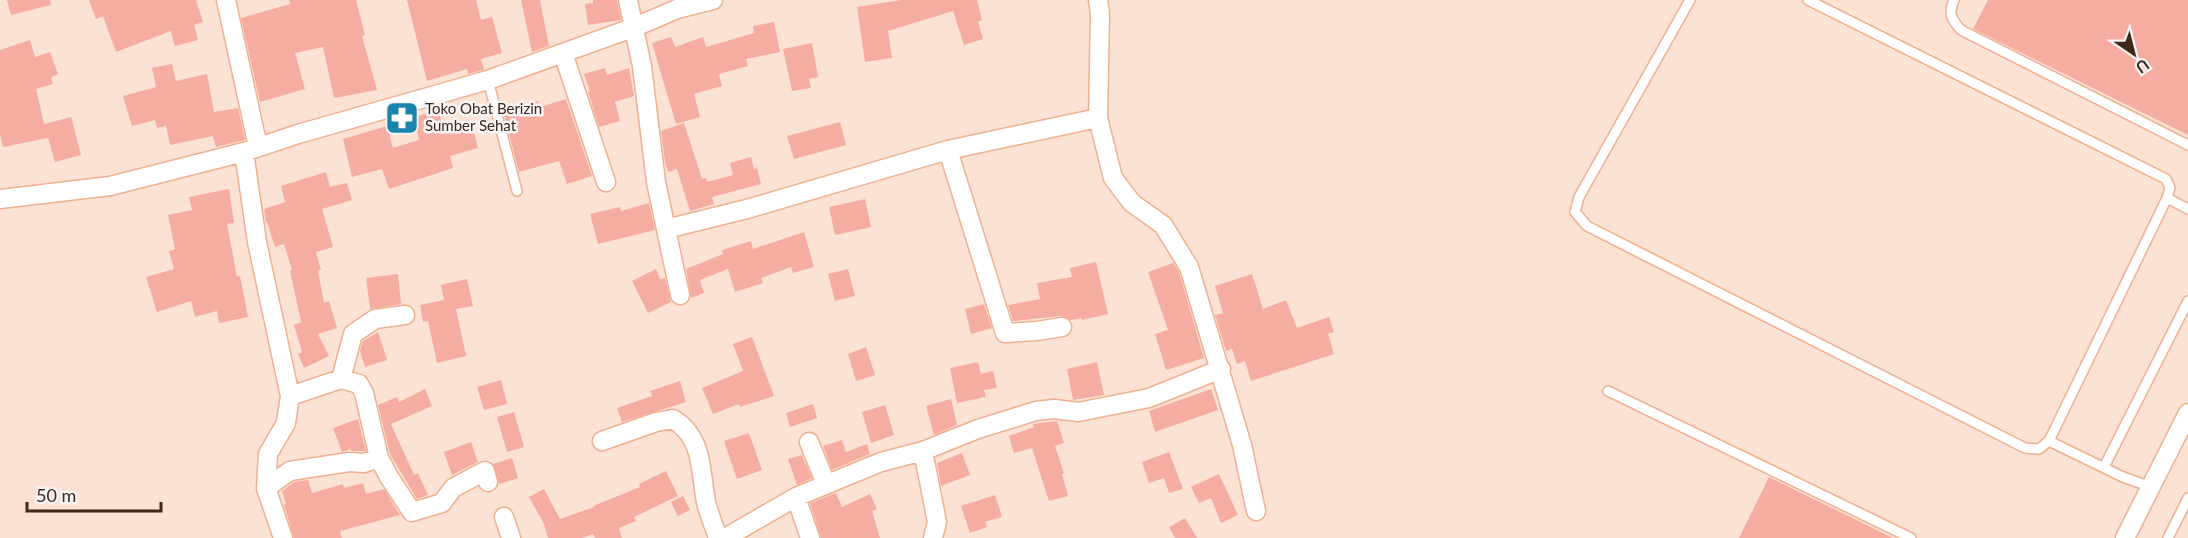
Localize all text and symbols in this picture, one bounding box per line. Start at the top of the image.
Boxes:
north arrow [2104,24,2164,84]
text: U [2133,56,2153,78]
place label: Toko Obat Berizin Sumber Sehat [425,99,542,134]
pharmacy icon: Toko Obat Berizin Sumber Sehat [384,100,420,136]
scale bar [27,475,160,513]
text: 50 m [36,484,76,506]

